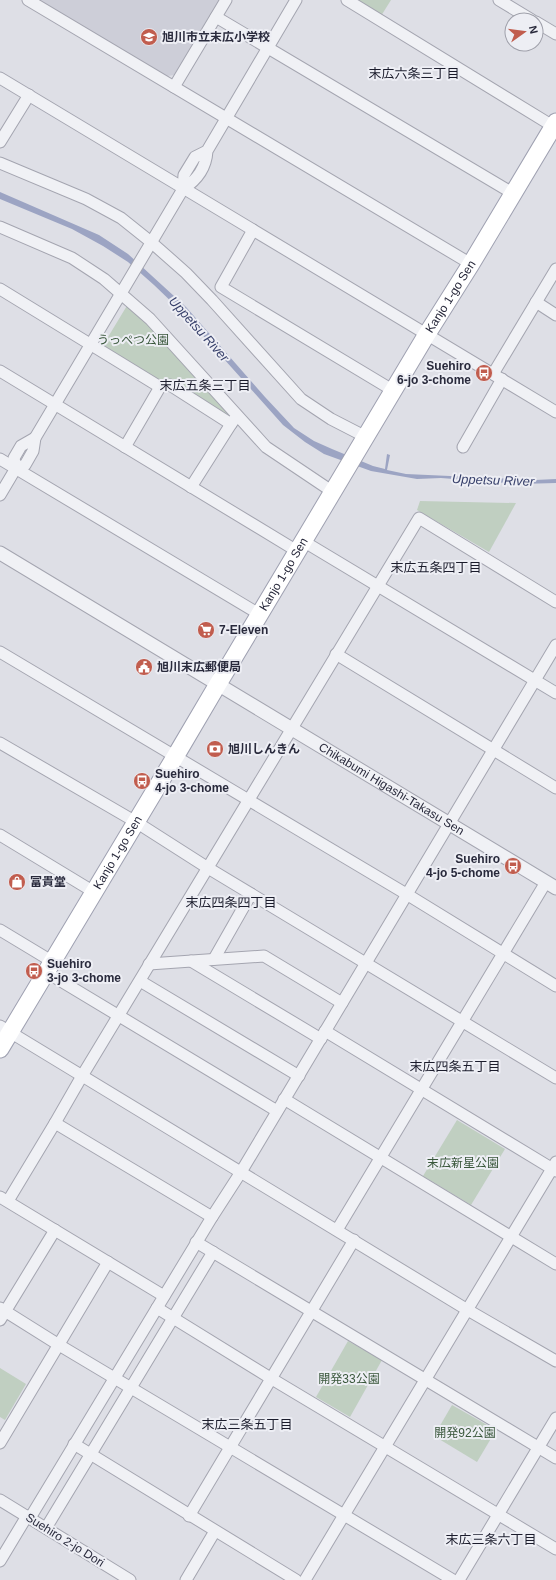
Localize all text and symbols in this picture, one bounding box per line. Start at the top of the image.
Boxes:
north arrow [504,12,544,52]
text: N [527,24,540,35]
school or university icon: 旭川市立末広小学校 [139,27,159,47]
place label: 旭川市立末広小学校 [162,30,270,44]
district label: 末広六条三丁目 [368,66,460,81]
street label: Kanjo 1-go Sen [423,258,479,335]
water label: Uppetsu River [166,293,233,365]
park label: うっぺつ公園 [97,333,169,347]
place label: Suehiro 6-jo 3-chome [397,359,471,387]
bus stop icon: Suehiro 6-jo 3-chome [474,363,494,383]
district label: 末広五条三丁目 [159,378,251,393]
water label: Uppetsu River [452,471,535,489]
street label: Kanjo 1-go Sen [256,535,311,613]
district label: 末広五条四丁目 [390,560,482,575]
supermarket icon: 7-Eleven [196,620,216,640]
place label: 7-Eleven [219,623,268,637]
public building icon: 旭川末広郵便局 [134,657,154,677]
place label: 旭川末広郵便局 [157,660,241,674]
bank icon: 旭川しんきん [205,739,225,759]
street label: Chikabumi Higashi-Takasu Sen [316,740,467,838]
place label: 旭川しんきん [228,742,300,756]
place label: Suehiro 4-jo 3-chome [155,767,229,795]
bus stop icon: Suehiro 4-jo 3-chome [132,771,152,791]
street label: Kanjo 1-go Sen [90,813,145,892]
place label: Suehiro 4-jo 5-chome [426,852,500,880]
bus stop icon: Suehiro 4-jo 5-chome [503,856,523,876]
shop icon: 富貴堂 [7,872,27,892]
place label: 富貴堂 [30,875,66,889]
district label: 末広四条四丁目 [185,895,277,910]
place label: Suehiro 3-jo 3-chome [47,957,121,985]
bus stop icon: Suehiro 3-jo 3-chome [24,961,44,981]
district label: 末広四条五丁目 [409,1059,501,1074]
park label: 末広新星公園 [427,1156,499,1170]
park label: 開発33公園 [318,1372,380,1386]
district label: 末広三条五丁目 [201,1417,293,1432]
park label: 開発92公園 [434,1426,496,1440]
street label: Suehiro 2-jo Dori [23,1510,107,1570]
district label: 末広三条六丁目 [445,1532,537,1547]

